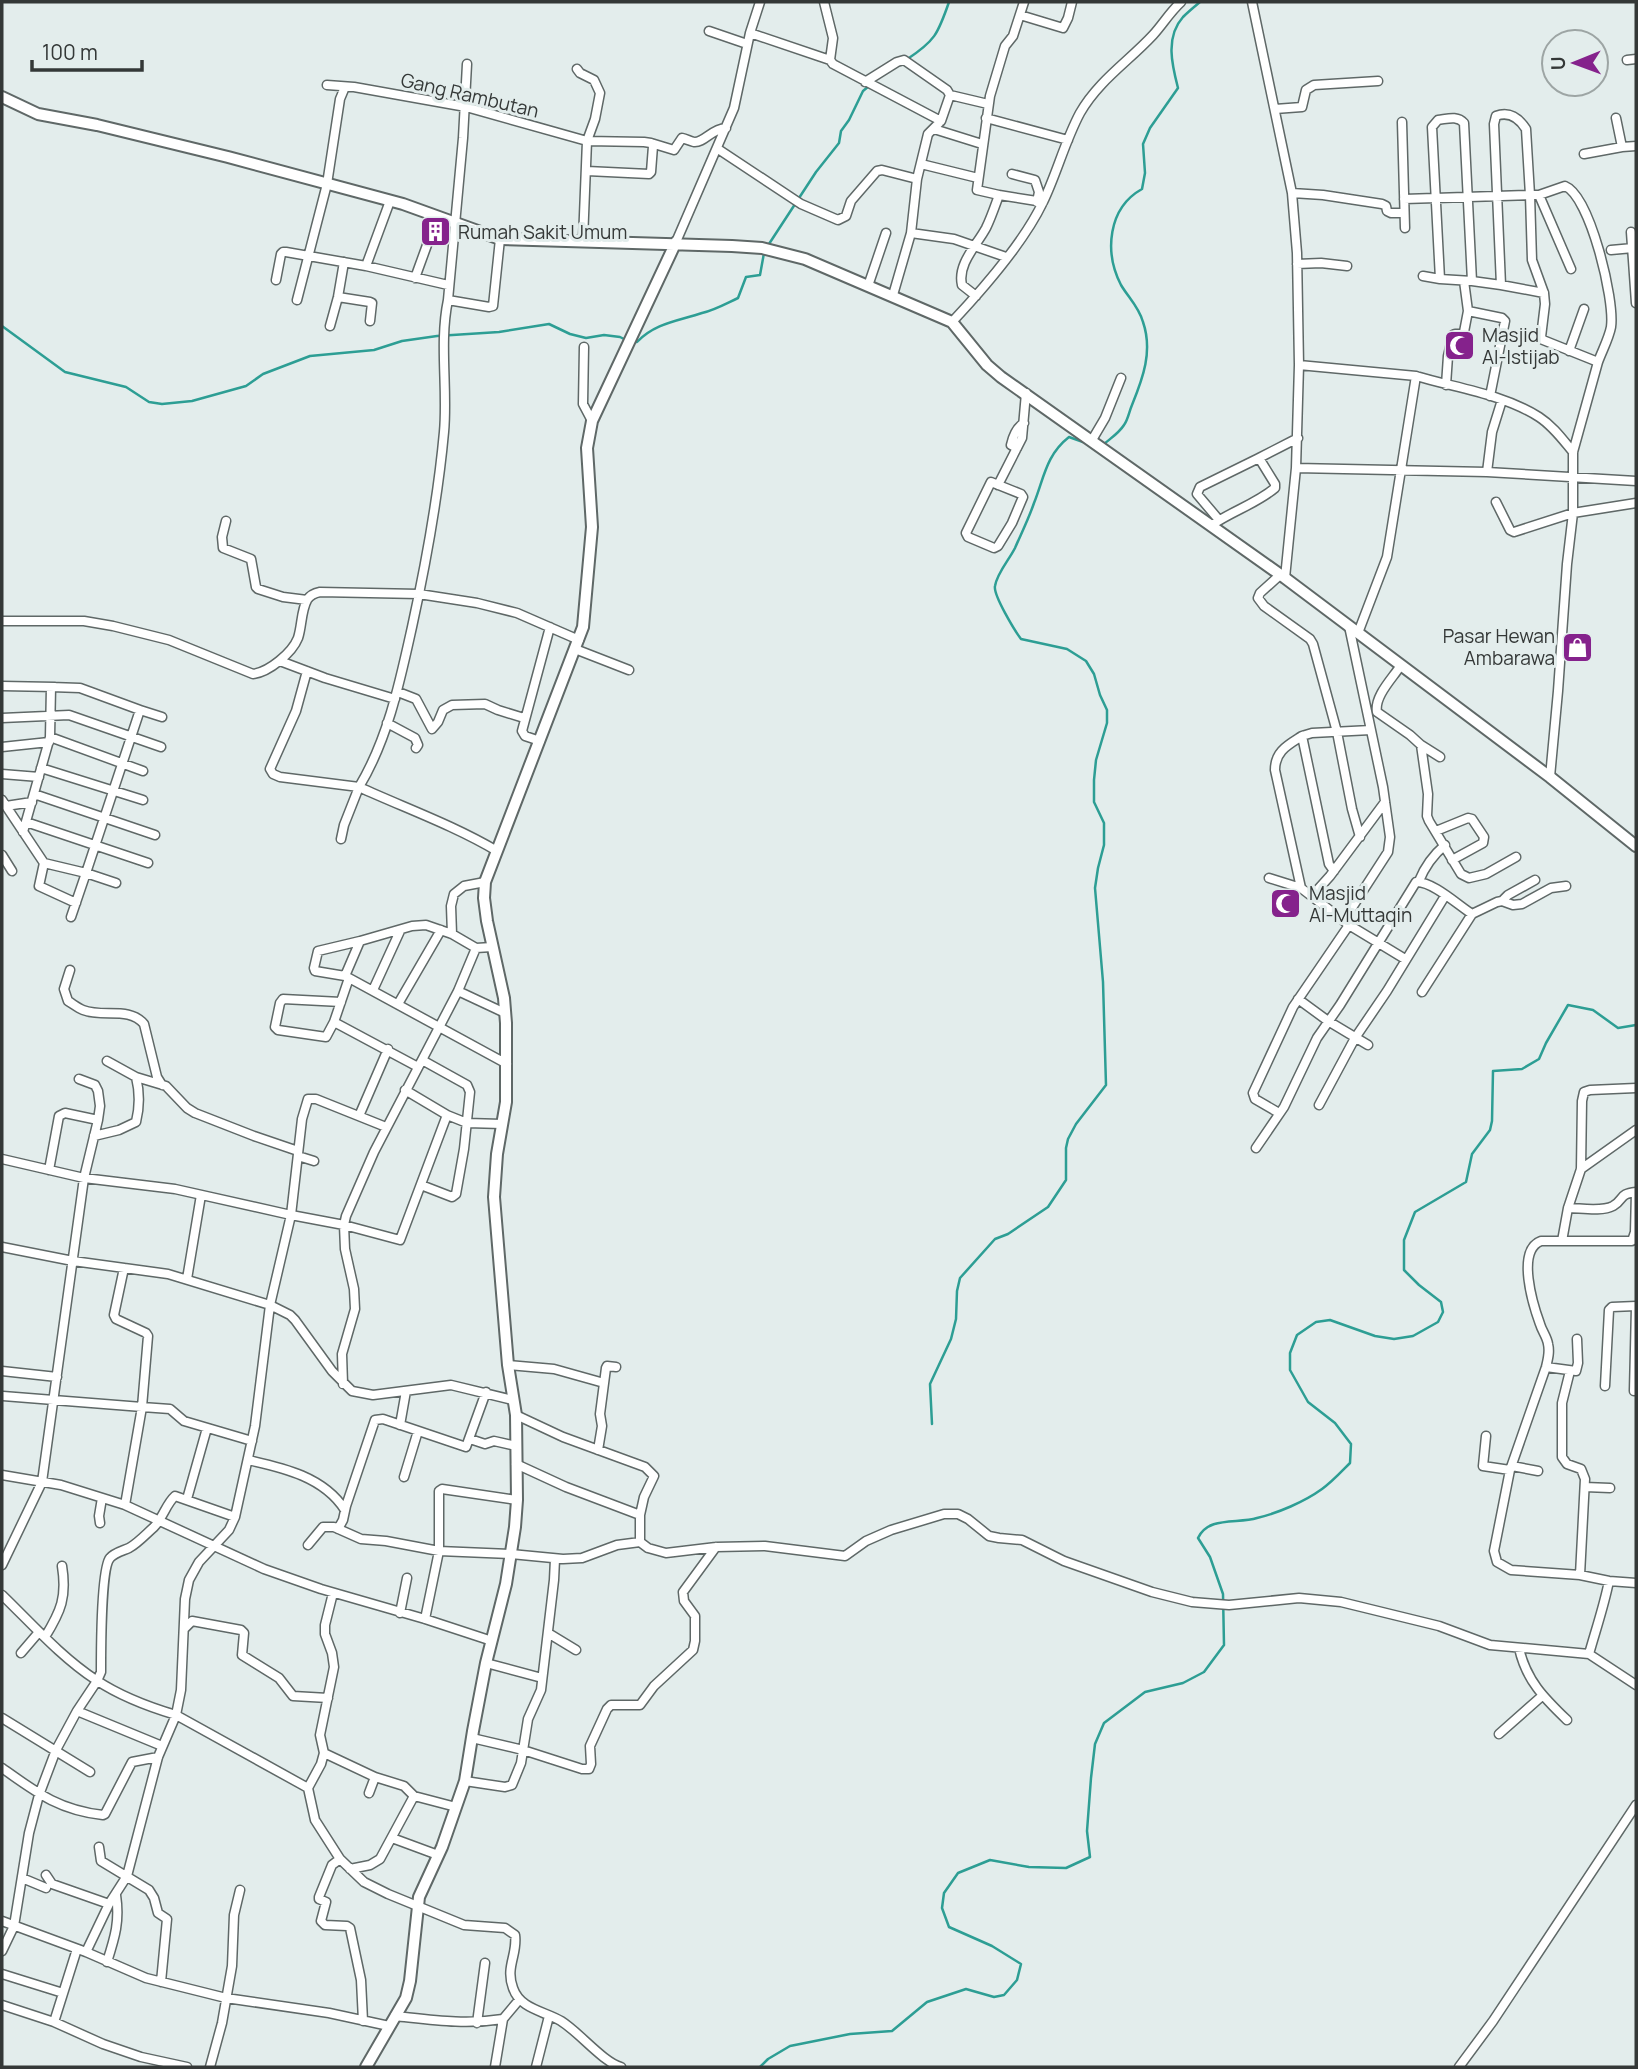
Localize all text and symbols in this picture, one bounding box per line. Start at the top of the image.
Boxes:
scale bar [32,28,142,72]
north arrow [1540,28,1610,98]
text: 100 m [42,38,98,66]
text: U [1545,56,1571,70]
street label: Gang Rambutan [398,66,542,124]
building icon: Rumah Sakit Umum [418,215,452,249]
place label: Rumah Sakit Umum [458,219,627,245]
place label: Masjid Al-Istijab [1482,322,1559,370]
mosque icon: Masjid Al-Istijab [1442,329,1476,363]
place label: Pasar Hewan Ambarawa [1443,623,1555,671]
shop icon: Pasar Hewan Ambarawa [1561,630,1595,664]
place label: Masjid Al-Muttaqin [1309,880,1412,928]
mosque icon: Masjid Al-Muttaqin [1269,887,1303,921]

